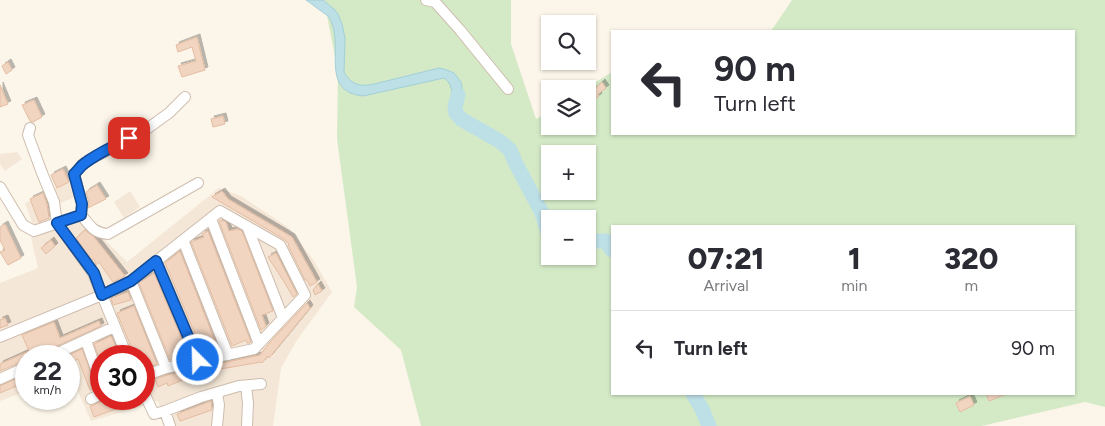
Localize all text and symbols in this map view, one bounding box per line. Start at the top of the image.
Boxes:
map controls [541,15,596,265]
button: search [541,15,596,70]
text: 90 m [714,48,796,90]
icon: left [631,50,696,115]
button: layers [541,80,596,135]
text: Turn left [714,90,796,117]
pin [108,117,150,159]
icon: arrive [115,124,143,152]
button: + [541,145,596,200]
button: − [541,210,596,265]
text: 07:21 [688,240,764,277]
text: 1 [848,240,861,277]
text: 320 [944,240,998,277]
text: Arrival [703,276,749,295]
text: min [841,276,867,295]
text: m [964,276,978,295]
position arrow [171,333,223,385]
icon: left [631,334,659,362]
text: Turn left [674,337,748,360]
text: 90 m [1011,337,1055,360]
speed limit sign: 30 [90,345,155,410]
text: 22 [33,356,62,386]
text: km/h [34,383,61,397]

